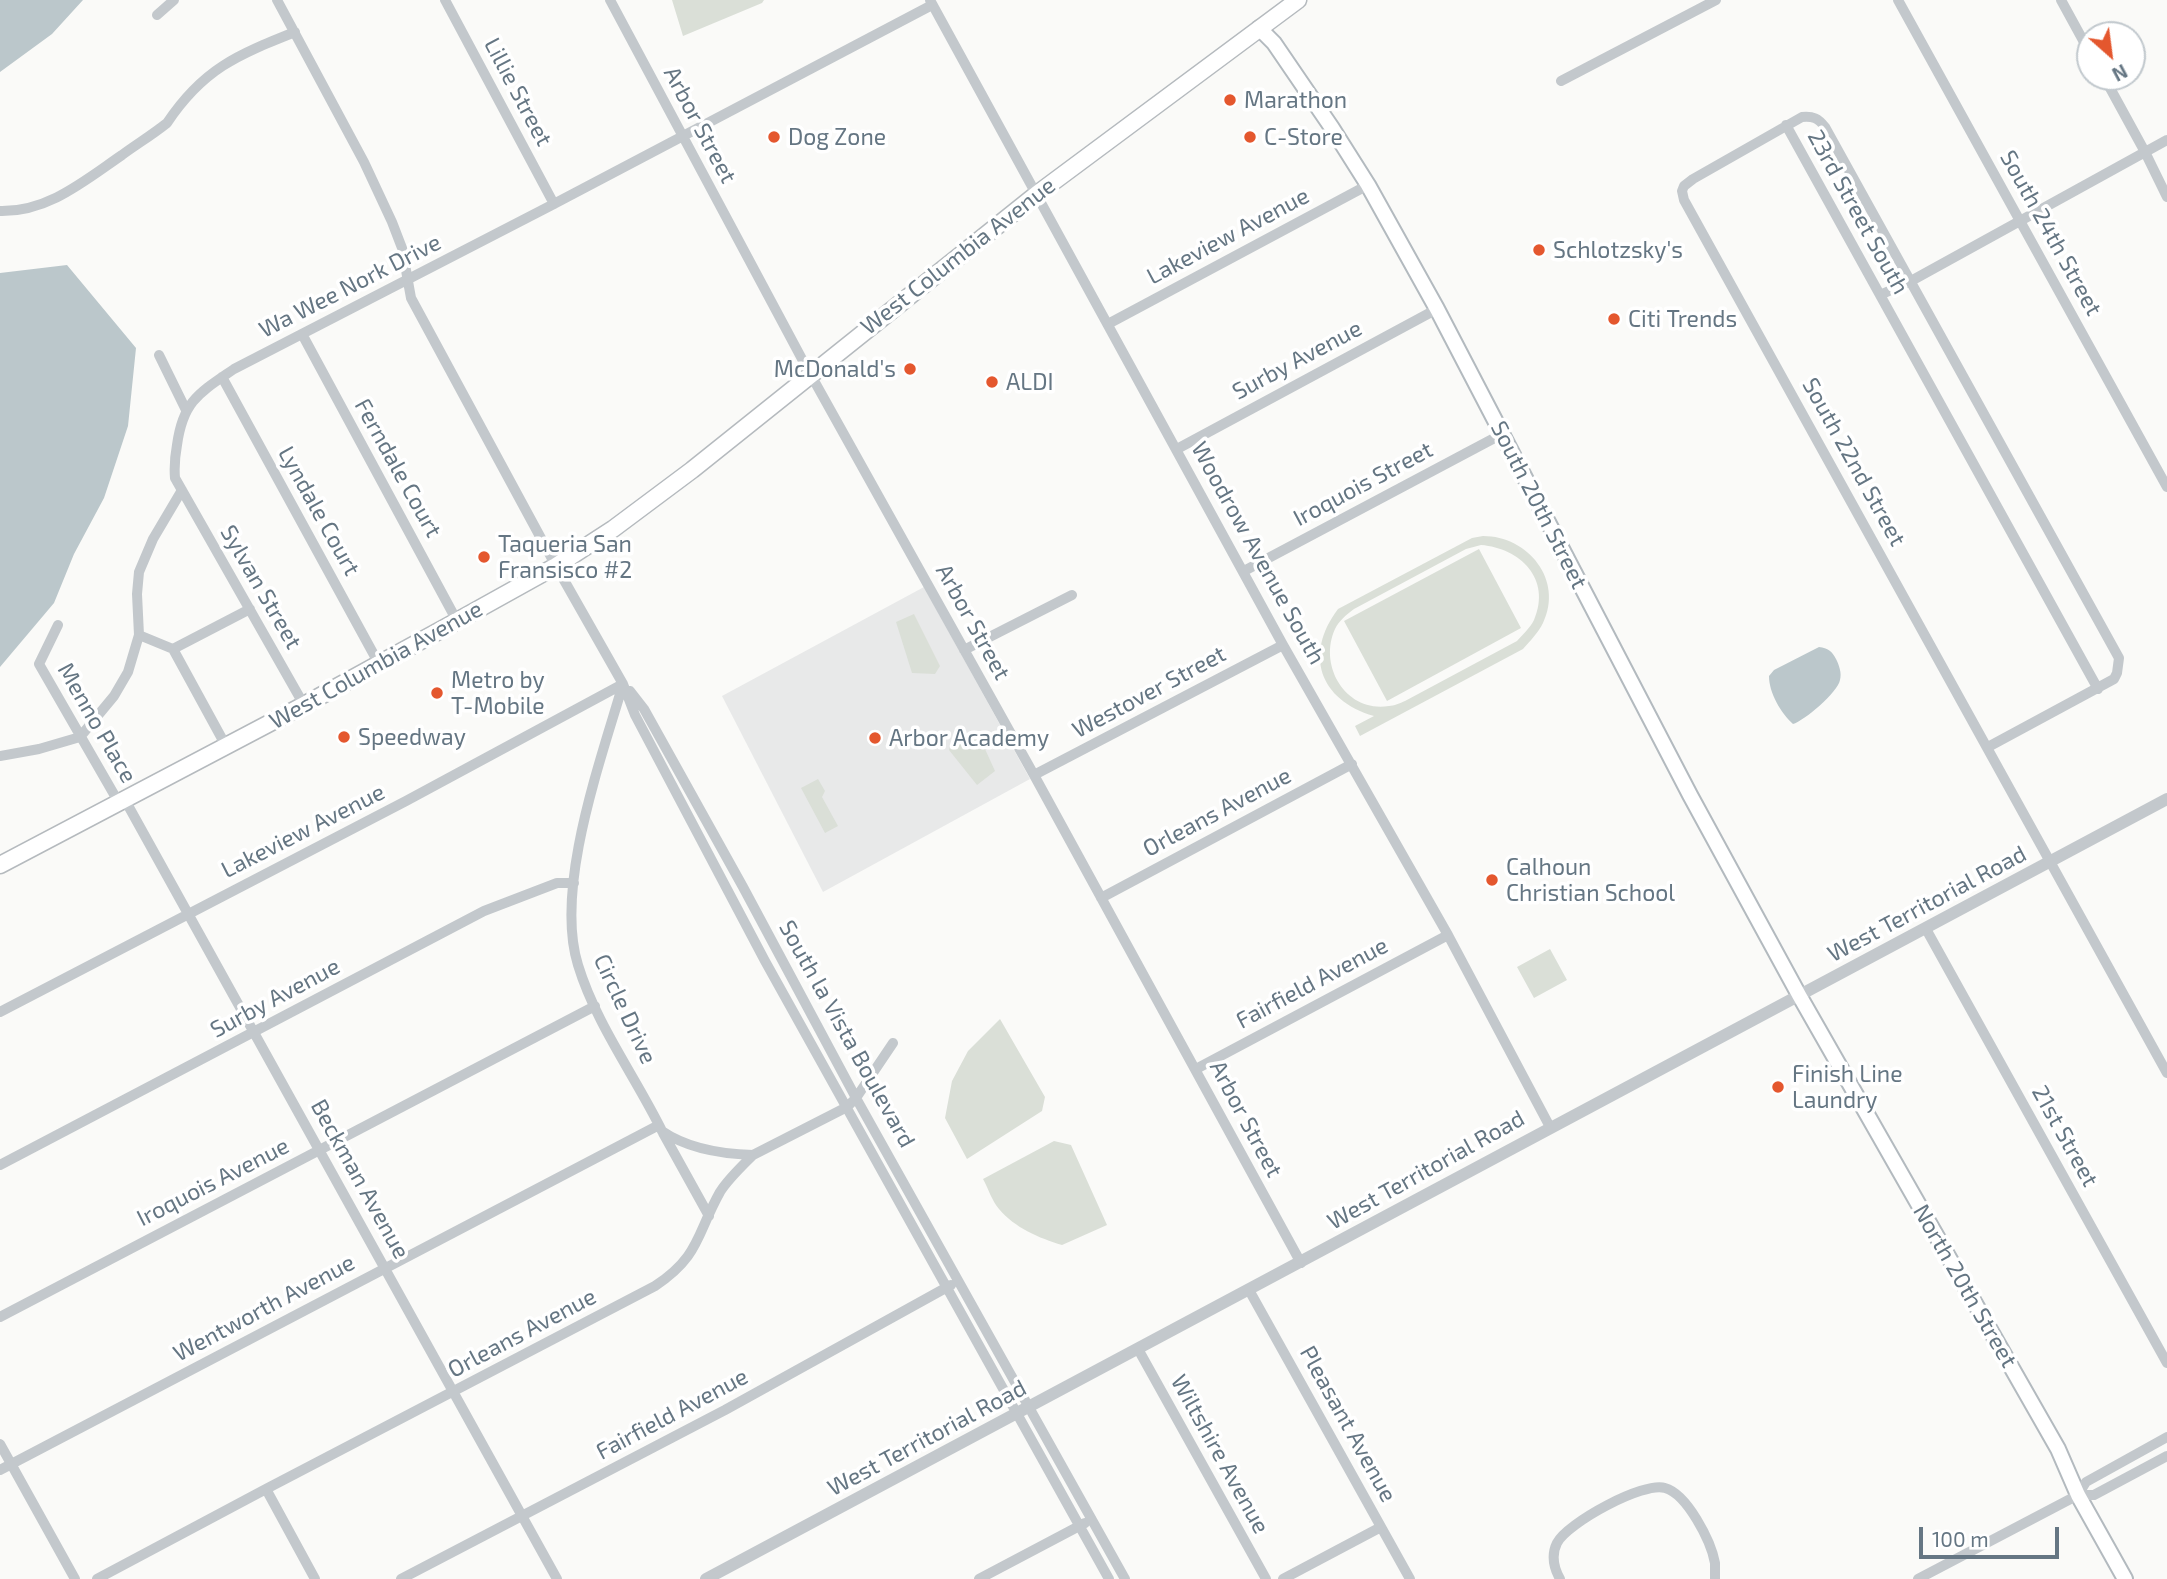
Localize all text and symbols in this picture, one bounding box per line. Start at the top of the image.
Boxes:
north arrow [2076,21,2146,91]
street label: Lillie Street [478,33,558,151]
text: N [2109,60,2132,87]
street label: Arbor Street [658,62,742,188]
place label: Marathon [1244,86,1347,114]
marker: Marathon [1222,92,1238,108]
place label: Dog Zone [788,123,886,151]
place label: C-Store [1264,123,1343,151]
street label: 23rd Street South [1802,125,1914,299]
marker: Dog Zone [766,129,782,145]
marker: C-Store [1242,129,1258,145]
street label: South 24th Street [1994,146,2108,320]
street label: West Columbia Avenue [855,171,1061,341]
street label: Lakeview Avenue [1142,182,1314,290]
street label: Wa Wee Nork Drive [254,228,446,344]
place label: Schlotzsky's [1553,236,1683,264]
marker: Schlotzsky's [1531,242,1547,258]
place label: Citi Trends [1628,305,1737,333]
marker: Citi Trends [1606,311,1622,327]
street label: Surby Avenue [1228,314,1366,406]
place label: McDonald's [774,355,896,383]
marker: McDonald's [902,361,918,377]
place label: ALDI [1006,368,1053,396]
street label: South 22nd Street [1796,373,1912,551]
marker: ALDI [984,374,1000,390]
street label: Ferndale Court [349,394,447,542]
street label: South 20th Street [1485,417,1593,593]
street label: Iroquois Street [1289,436,1437,532]
street label: Woodrow Avenue South [1185,437,1331,669]
street label: Lyndale Court [272,442,366,580]
street label: Sylvan Street [214,520,308,654]
place label: Taqueria San Fransisco #2 [498,530,632,584]
marker: Taqueria San Fransisco #2 [476,549,492,565]
street label: Arbor Street [930,559,1016,685]
street label: West Columbia Avenue [265,595,487,735]
street label: Westover Street [1068,640,1230,744]
street label: Menno Place [52,658,142,788]
place label: Metro by T-Mobile [451,666,545,720]
marker: Metro by T-Mobile [429,685,445,701]
place label: Speedway [358,723,466,751]
place label: Arbor Academy [889,724,1049,752]
marker: Speedway [336,729,352,745]
marker: Arbor Academy [867,730,883,746]
street label: Orleans Avenue [1138,761,1296,863]
street label: Lakeview Avenue [217,778,389,884]
street label: West Territorial Road [1823,840,2031,968]
place label: Calhoun Christian School [1506,853,1675,907]
marker: Calhoun Christian School [1484,872,1500,888]
street label: South la Vista Boulevard [773,916,921,1152]
street label: Fairfield Avenue [1231,931,1393,1035]
street label: Circle Drive [588,950,662,1068]
street label: Surby Avenue [206,952,344,1044]
street label: Arbor Street [1204,1056,1288,1182]
place label: Finish Line Laundry [1792,1060,1903,1114]
marker: Finish Line Laundry [1770,1079,1786,1095]
street label: 21st Street [2026,1081,2104,1191]
street label: Beckman Avenue [305,1095,415,1263]
street label: West Territorial Road [1323,1104,1529,1236]
street label: Iroquois Avenue [132,1132,294,1232]
street label: North 20th Street [1907,1200,2023,1372]
street label: Wentworth Avenue [169,1249,359,1367]
street label: Orleans Avenue [443,1282,601,1384]
street label: Pleasant Avenue [1294,1341,1402,1507]
street label: Fairfield Avenue [591,1362,753,1466]
street label: Wiltshire Avenue [1165,1370,1275,1538]
street label: West Territorial Road [823,1374,1031,1502]
scale bar [1922,1512,2062,1556]
text: 100 m [1932,1526,1989,1551]

